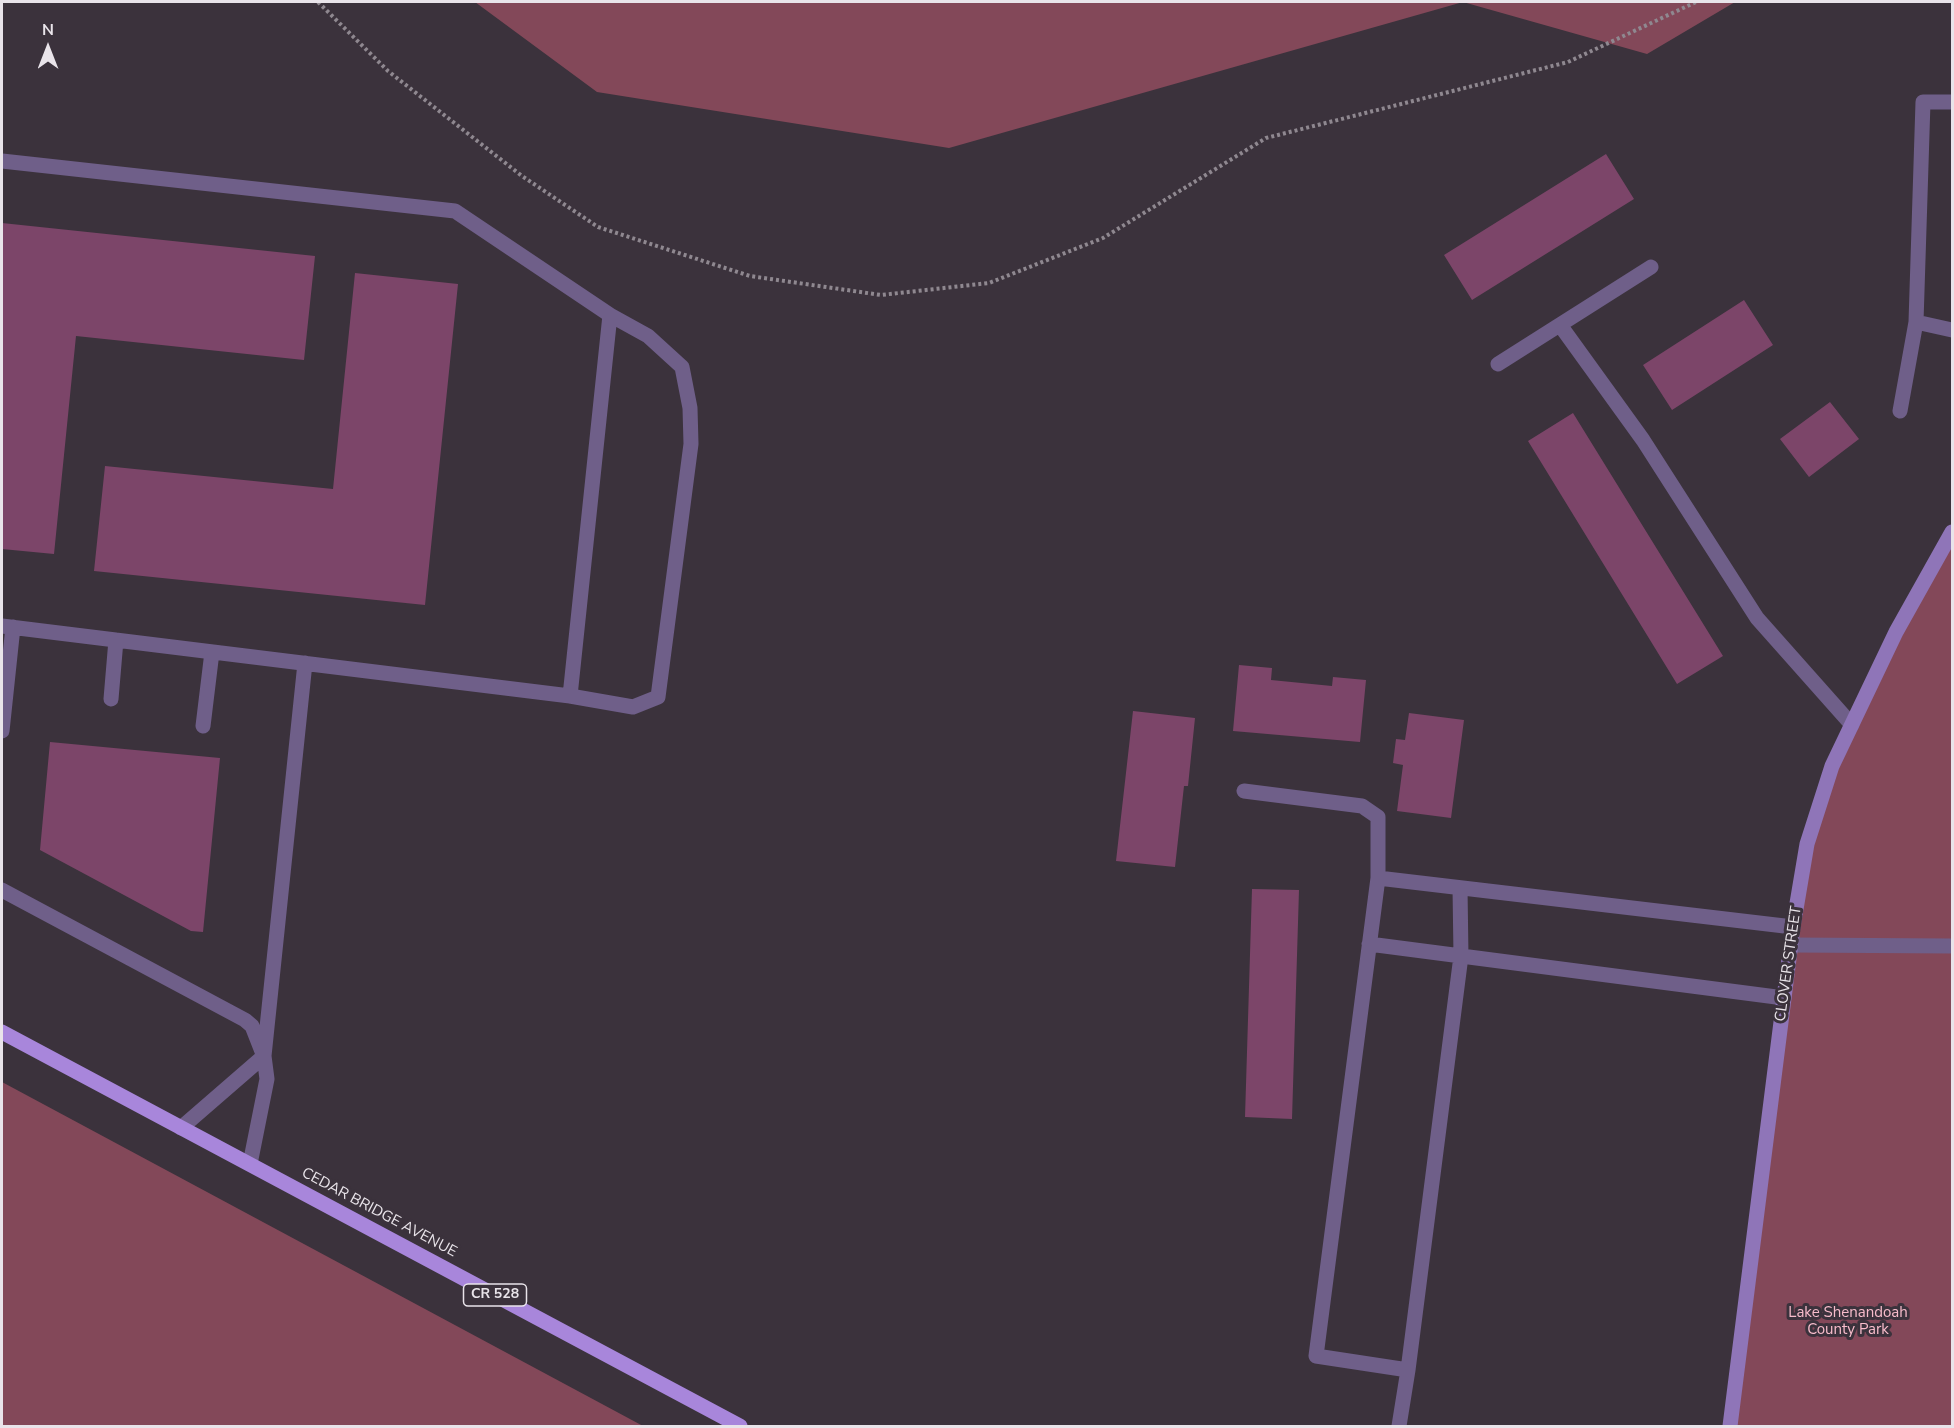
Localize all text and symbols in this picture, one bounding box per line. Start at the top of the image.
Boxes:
north arrow [18,18,78,78]
text: N [42,19,54,41]
street label: CLOVER STREET [1772,905,1806,1023]
street label: CEDAR BRIDGE AVENUE [298,1164,460,1262]
road number: CR 528 [464,1284,526,1306]
park label: Lake Shenandoah County Park [1788,1304,1908,1339]

